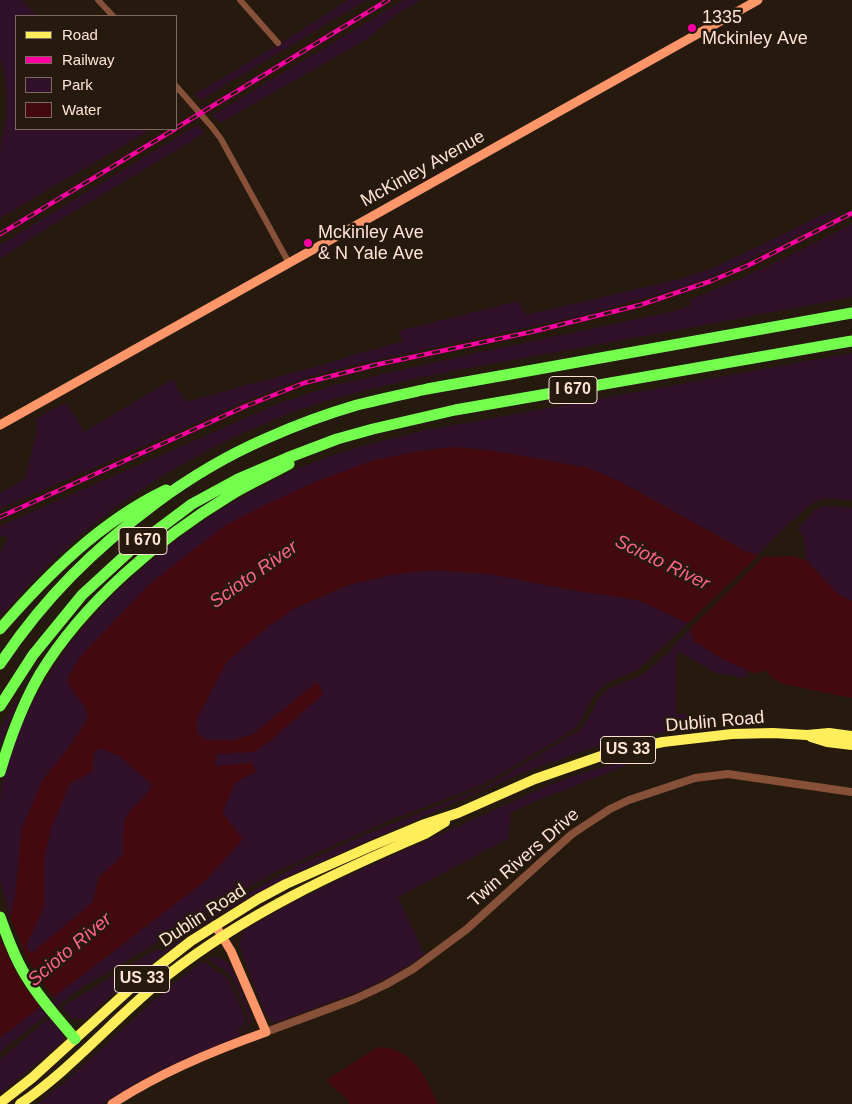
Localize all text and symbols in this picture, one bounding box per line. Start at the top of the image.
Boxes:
place label: 1335 Mckinley Ave [702,7,808,50]
legend [15,15,178,130]
marker: 1335 Mckinley Ave [686,22,698,34]
text: Road [62,26,98,43]
text: Railway [62,51,115,68]
text: Park [62,76,93,93]
text: Water [62,101,101,118]
street label: McKinley Avenue [357,126,489,212]
place label: Mckinley Ave & N Yale Ave [318,222,424,264]
marker: Mckinley Ave & N Yale Ave [302,237,314,249]
road number: I 670 [549,376,597,404]
road number: I 670 [119,528,167,554]
water label: Scioto River [611,530,713,596]
water label: Scioto River [206,536,302,614]
street label: Dublin Road [665,707,765,737]
road number: US 33 [600,736,656,764]
street label: Twin Rivers Drive [464,804,584,912]
street label: Dublin Road [156,880,250,952]
water label: Scioto River [23,908,117,992]
road number: US 33 [114,966,170,992]

